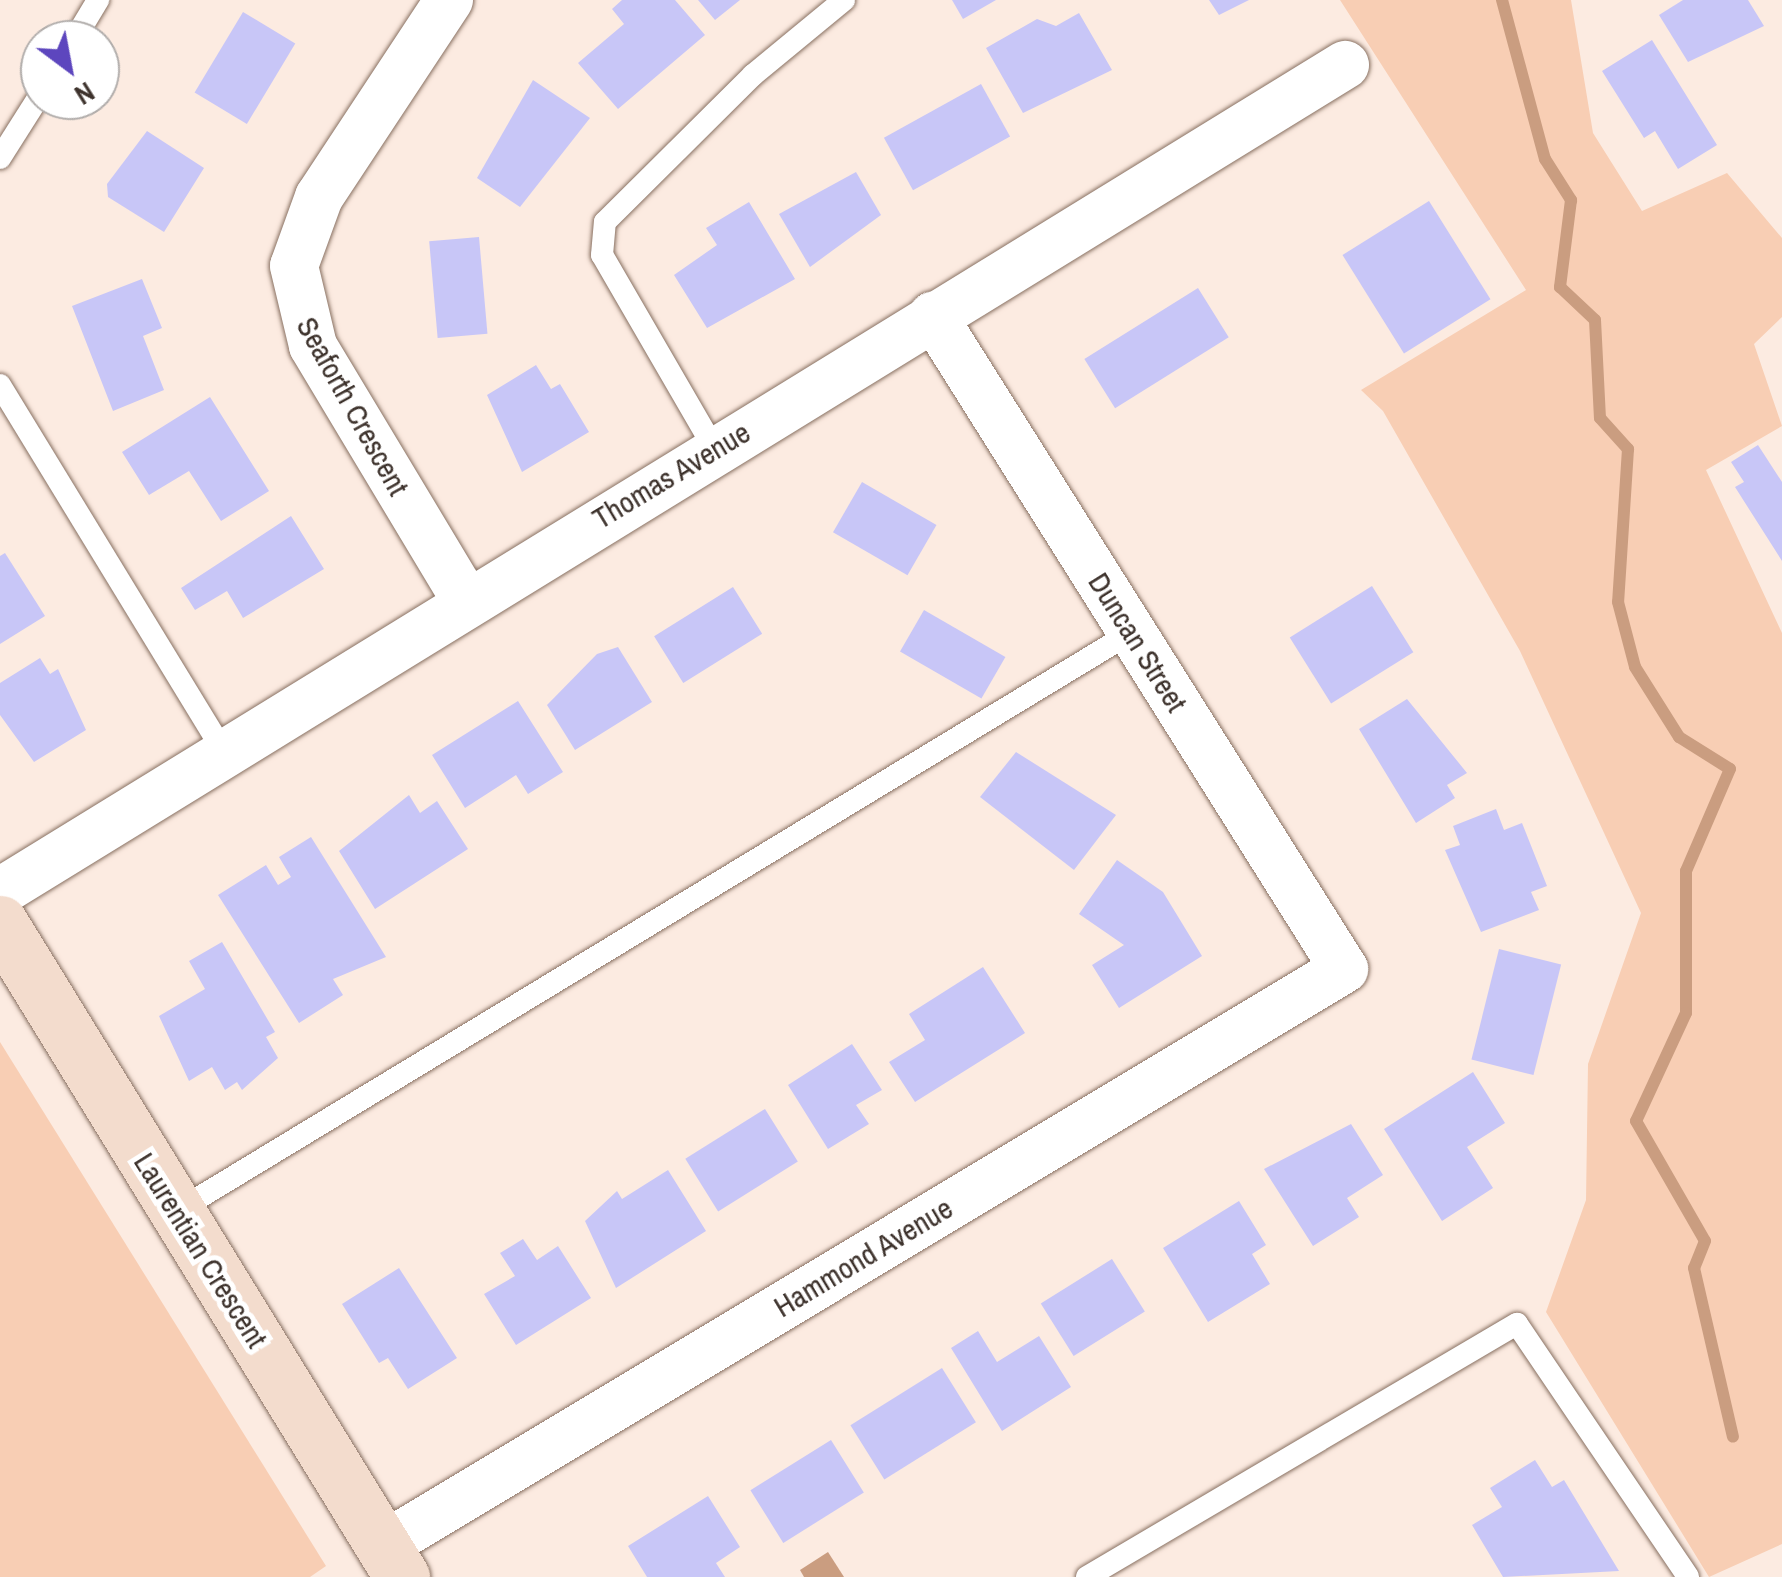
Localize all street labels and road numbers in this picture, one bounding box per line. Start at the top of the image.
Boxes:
street label: Seaforth Crescent [289,311,417,501]
street label: Thomas Avenue [585,414,757,536]
street label: Duncan Street [1081,566,1195,718]
street label: Laurentian Crescent [127,1146,275,1354]
street label: Hammond Avenue [767,1189,959,1325]

